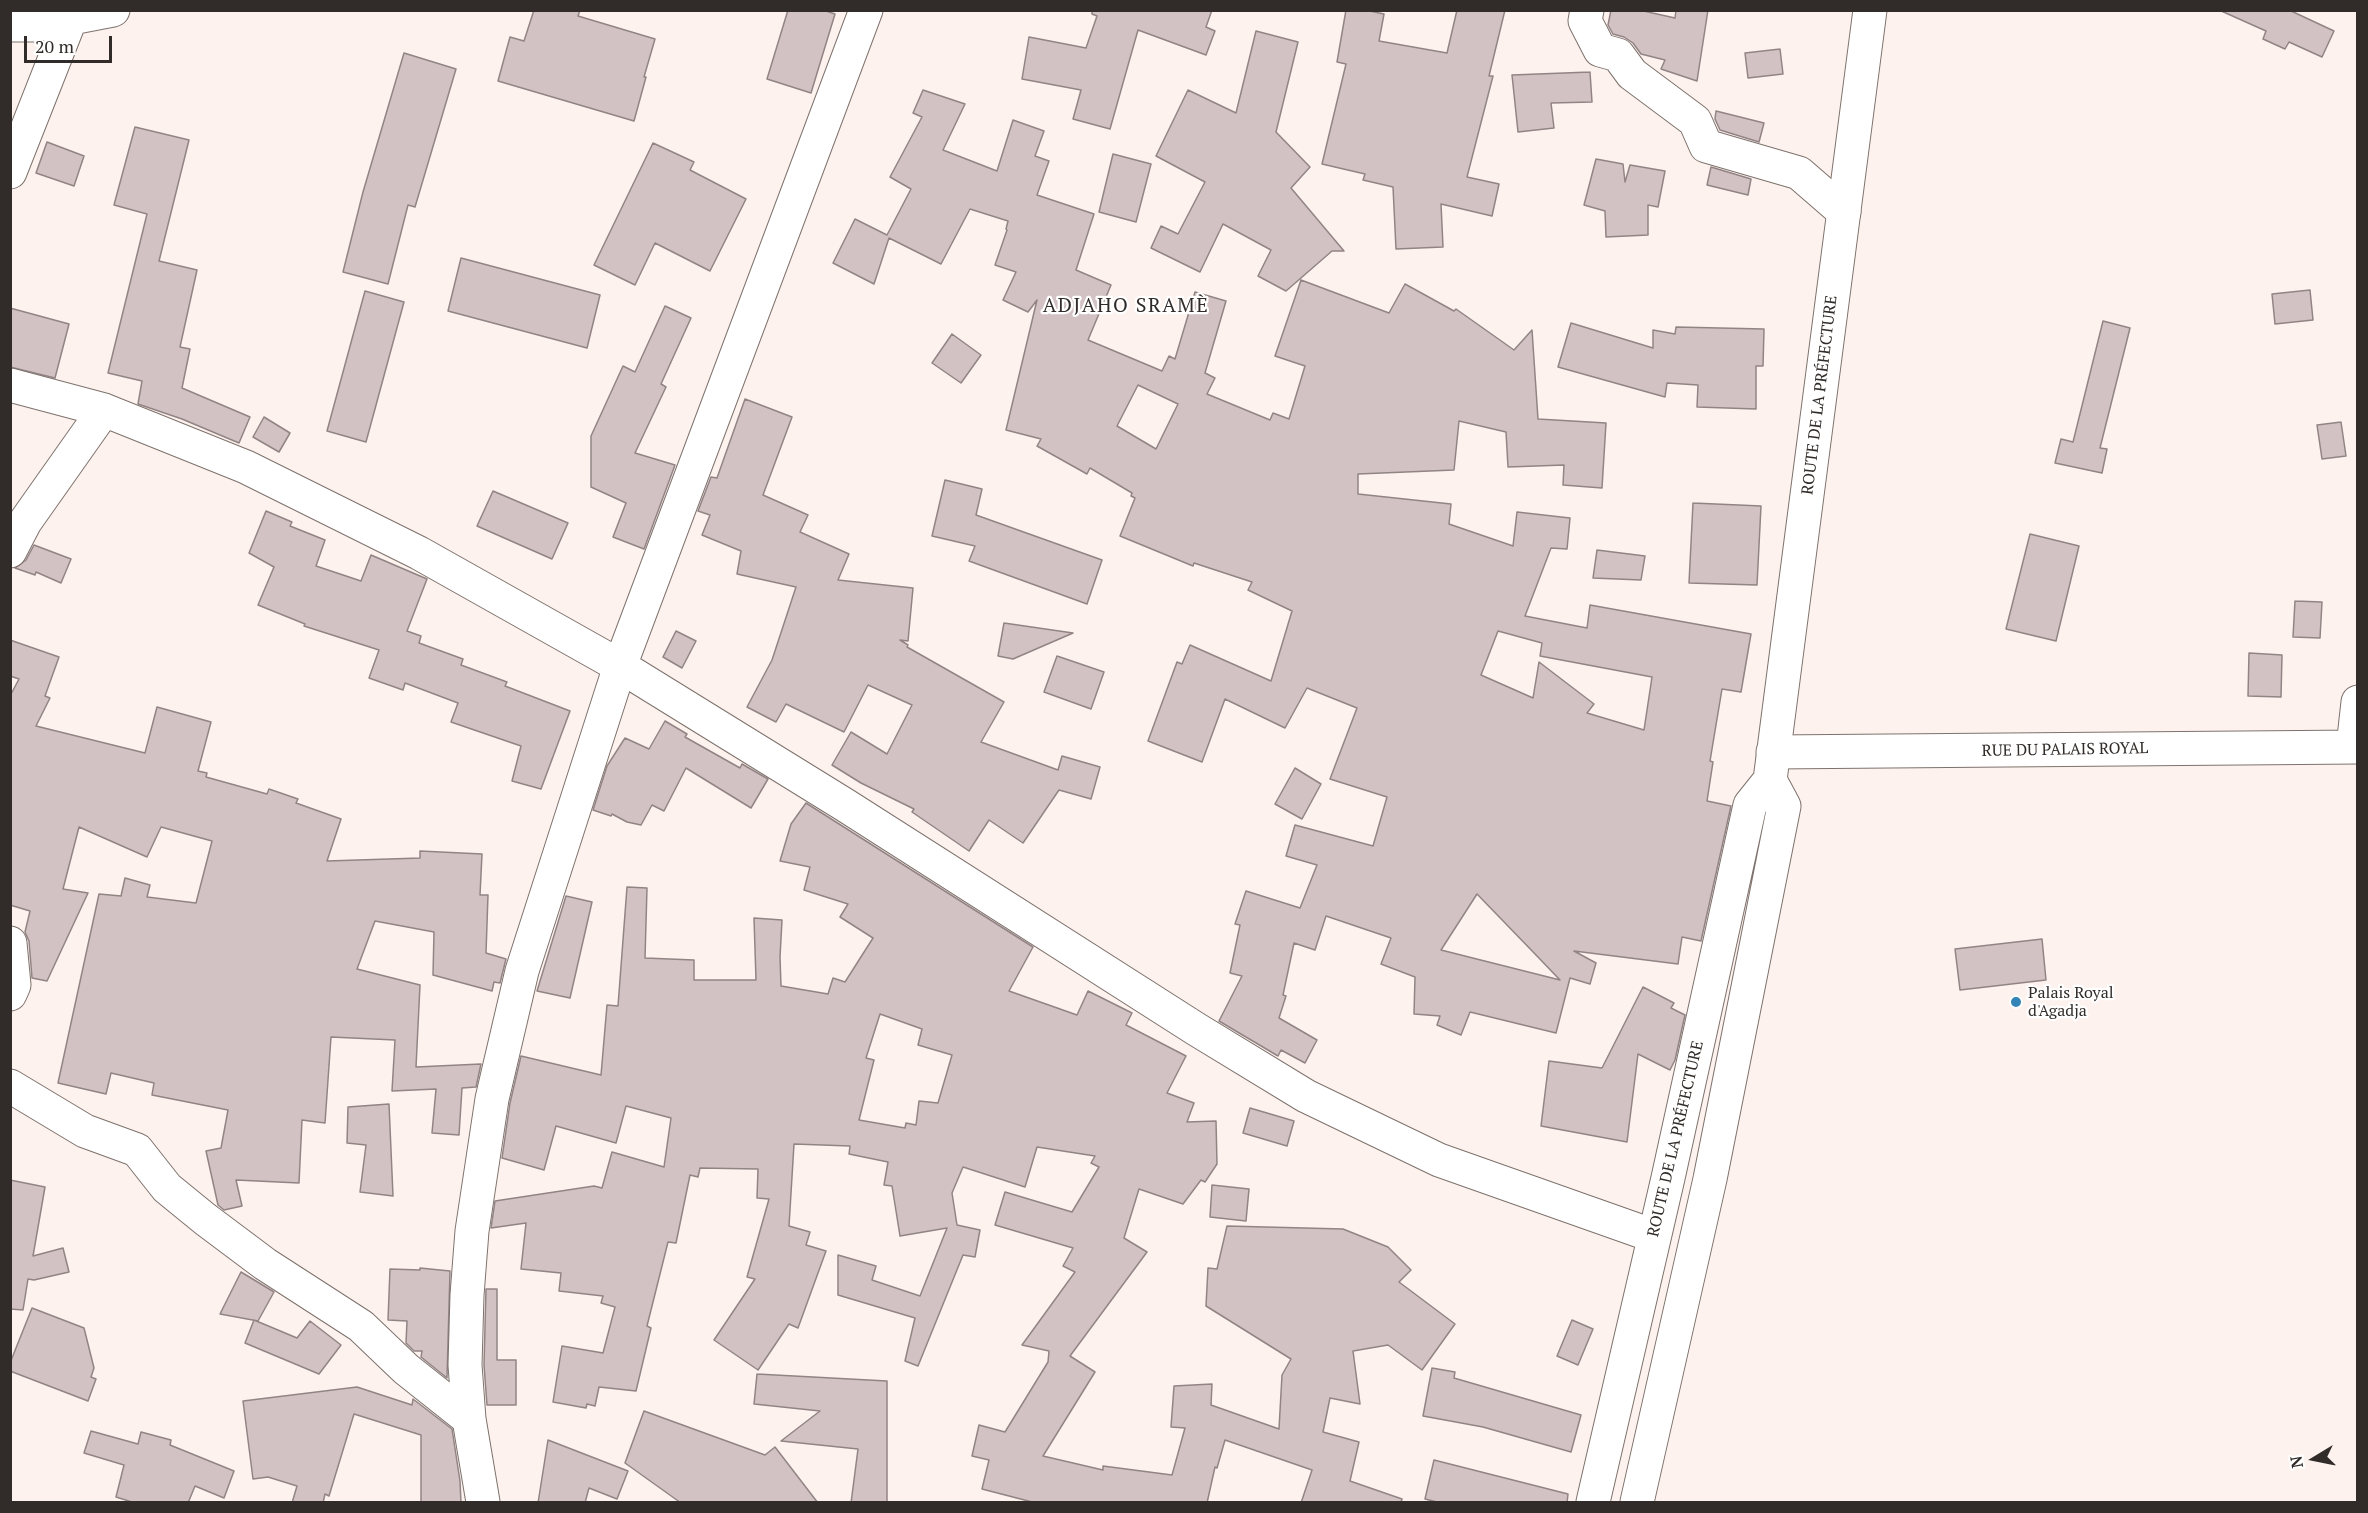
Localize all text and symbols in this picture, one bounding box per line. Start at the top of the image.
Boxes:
scale bar [27,24,116,62]
text: 20 m [35,34,74,58]
district label: ADJAHO SRAMÈ [1043,294,1209,318]
street label: ROUTE DE LA PRÉFECTURE [1798,294,1842,496]
street label: RUE DU PALAIS ROYAL [1982,739,2148,761]
place label: Palais Royal d'Agadja [2028,983,2114,1021]
marker: Palais Royal d'Agadja [2009,995,2023,1009]
street label: ROUTE DE LA PRÉFECTURE [1644,1039,1708,1239]
north arrow [2284,1429,2344,1489]
text: N [2284,1454,2308,1470]

